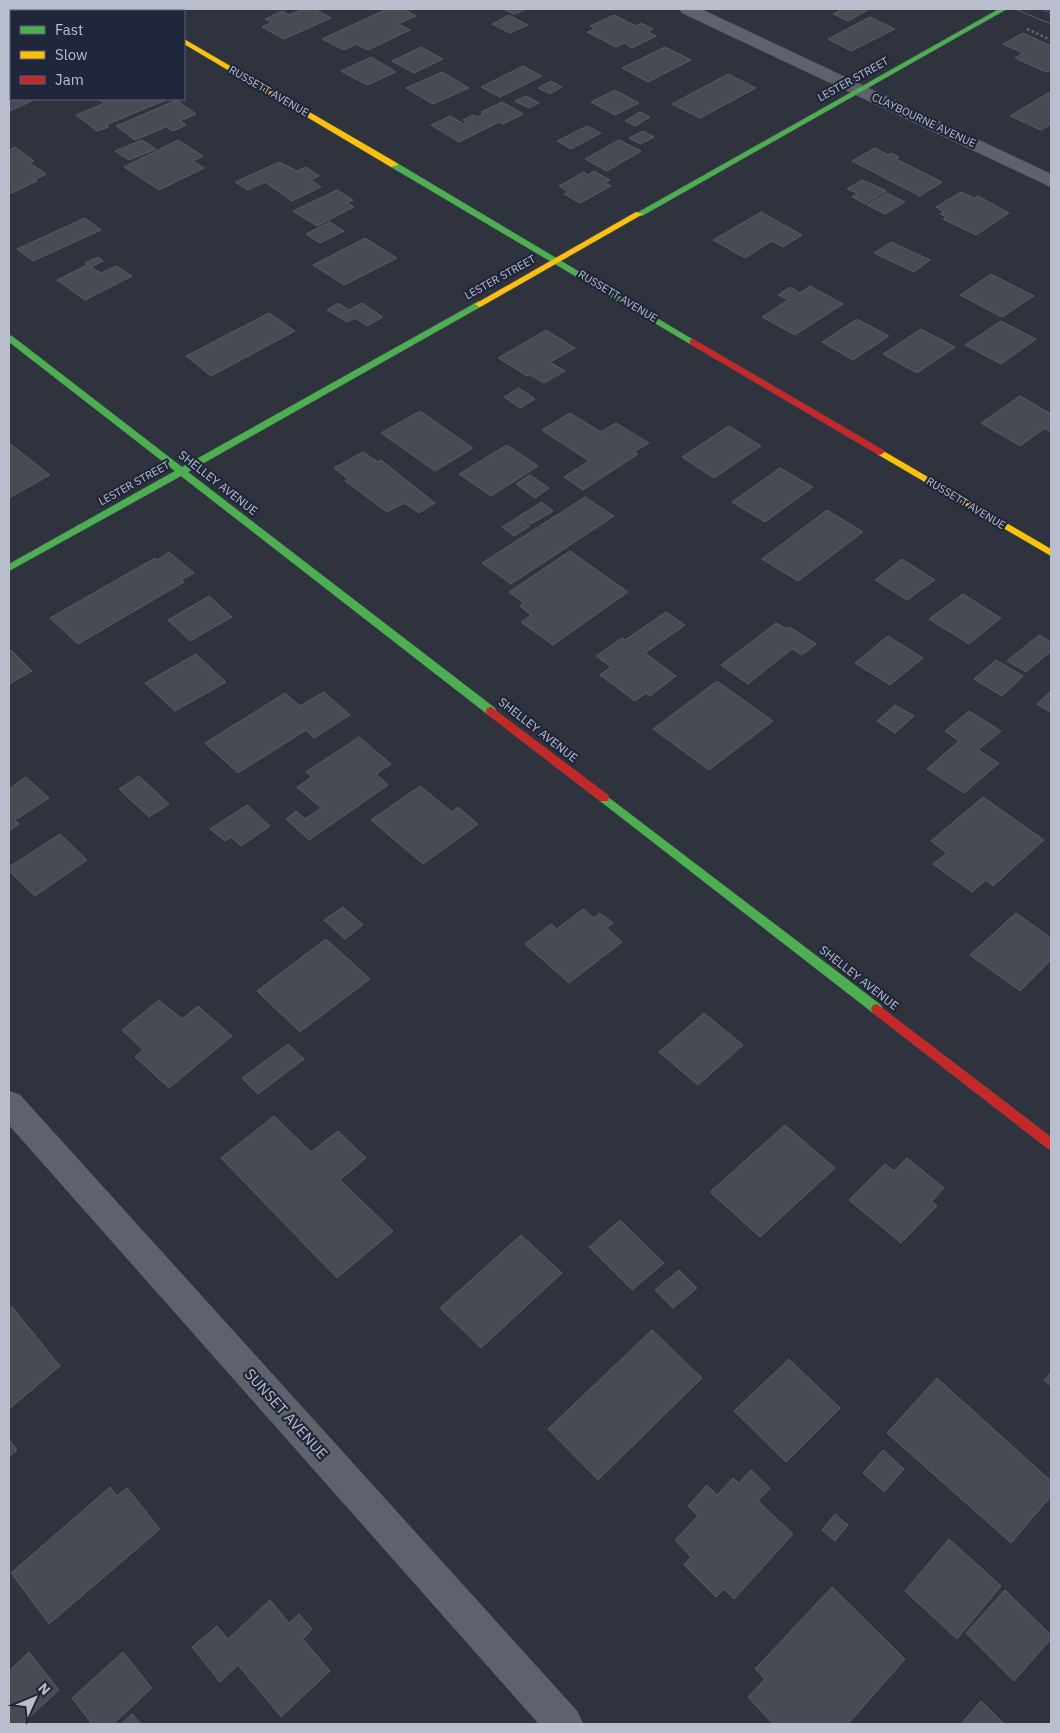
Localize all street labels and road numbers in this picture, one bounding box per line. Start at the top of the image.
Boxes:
street label: LESTER STREET [815,53,892,104]
street label: RUSSETT AVENUE [226,62,312,120]
street label: CLAYBOURNE AVENUE [870,90,978,150]
street label: LESTER STREET [462,251,539,302]
street label: RUSSETT AVENUE [576,267,660,325]
street label: SHELLEY AVENUE [176,447,261,518]
street label: LESTER STREET [96,457,173,508]
street label: RUSSETT AVENUE [924,474,1008,532]
street label: SHELLEY AVENUE [496,694,581,765]
street label: SHELLEY AVENUE [817,942,902,1013]
street label: SUNSET AVENUE [241,1364,332,1463]

